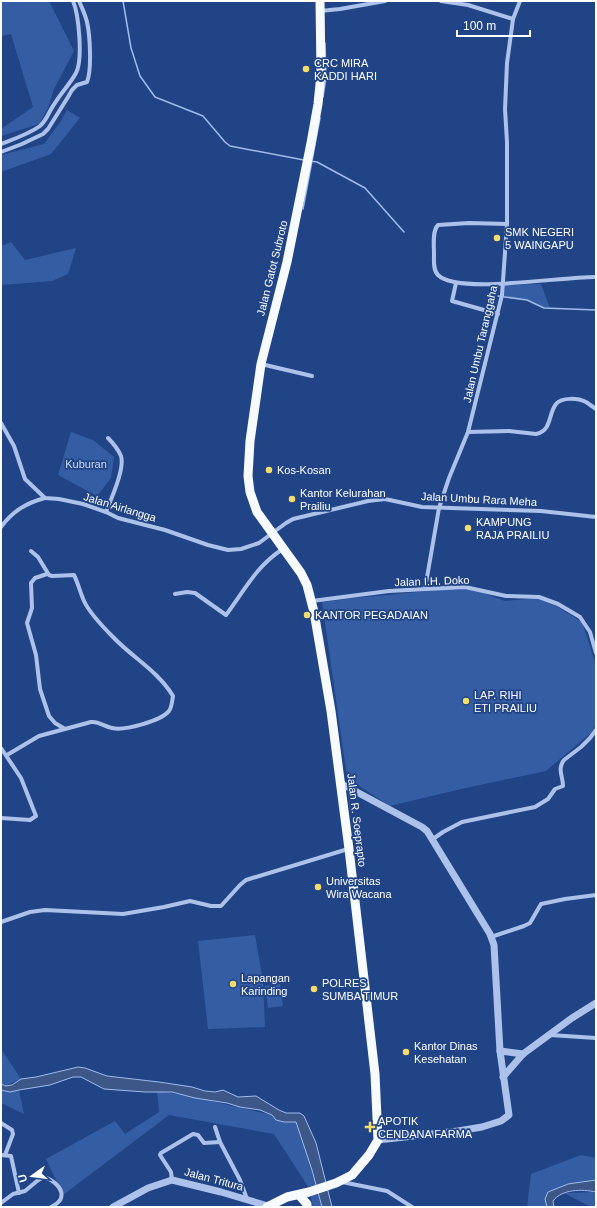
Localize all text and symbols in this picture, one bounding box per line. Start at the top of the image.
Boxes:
scale bar [457,12,530,38]
text: 100 m [463,19,496,33]
place label: CRC MIRA KADDI HARI [314,57,377,82]
marker: CRC MIRA KADDI HARI [301,64,311,74]
street label: Jalan Gatot Subroto [254,219,290,317]
place label: SMK NEGERI 5 WAINGAPU [505,226,574,251]
marker: SMK NEGERI 5 WAINGAPU [492,233,502,243]
street label: Jalan Umbu Taranggaha [461,284,500,404]
park label: Kuburan [65,458,107,470]
place label: Kos-Kosan [277,464,331,476]
marker: Kos-Kosan [264,465,274,475]
place label: Kantor Kelurahan Prailiu [300,487,386,512]
street label: Jalan Airlangga [82,490,159,524]
street label: Jalan Umbu Rara Meha [421,490,538,508]
marker: Kantor Kelurahan Prailiu [287,494,297,504]
place label: KAMPUNG RAJA PRAILIU [476,516,549,541]
marker: KAMPUNG RAJA PRAILIU [463,523,473,533]
street label: Jalan I.H. Doko [394,574,470,588]
place label: KANTOR PEGADAIAN [315,609,428,621]
marker: KANTOR PEGADAIAN [302,610,312,620]
place label: LAP. RIHI ETI PRAILIU [474,689,537,714]
marker: LAP. RIHI ETI PRAILIU [461,696,471,706]
street label: Jalan R. Soeprapto [345,773,369,867]
place label: Universitas Wira Wacana [326,875,392,900]
marker: Universitas Wira Wacana [313,882,323,892]
place label: Lapangan Karinding [241,972,290,997]
place label: POLRES SUMBA TIMUR [322,977,398,1002]
marker: Lapangan Karinding [228,979,238,989]
marker: POLRES SUMBA TIMUR [309,984,319,994]
place label: Kantor Dinas Kesehatan [414,1040,478,1065]
marker: Kantor Dinas Kesehatan [401,1047,411,1057]
place label: APOTIK CENDANA FARMA [378,1115,473,1140]
marker: APOTIK CENDANA FARMA [365,1122,375,1132]
north arrow [12,1156,52,1196]
street label: Jalan Tritura [183,1165,246,1193]
text: U [16,1173,29,1184]

